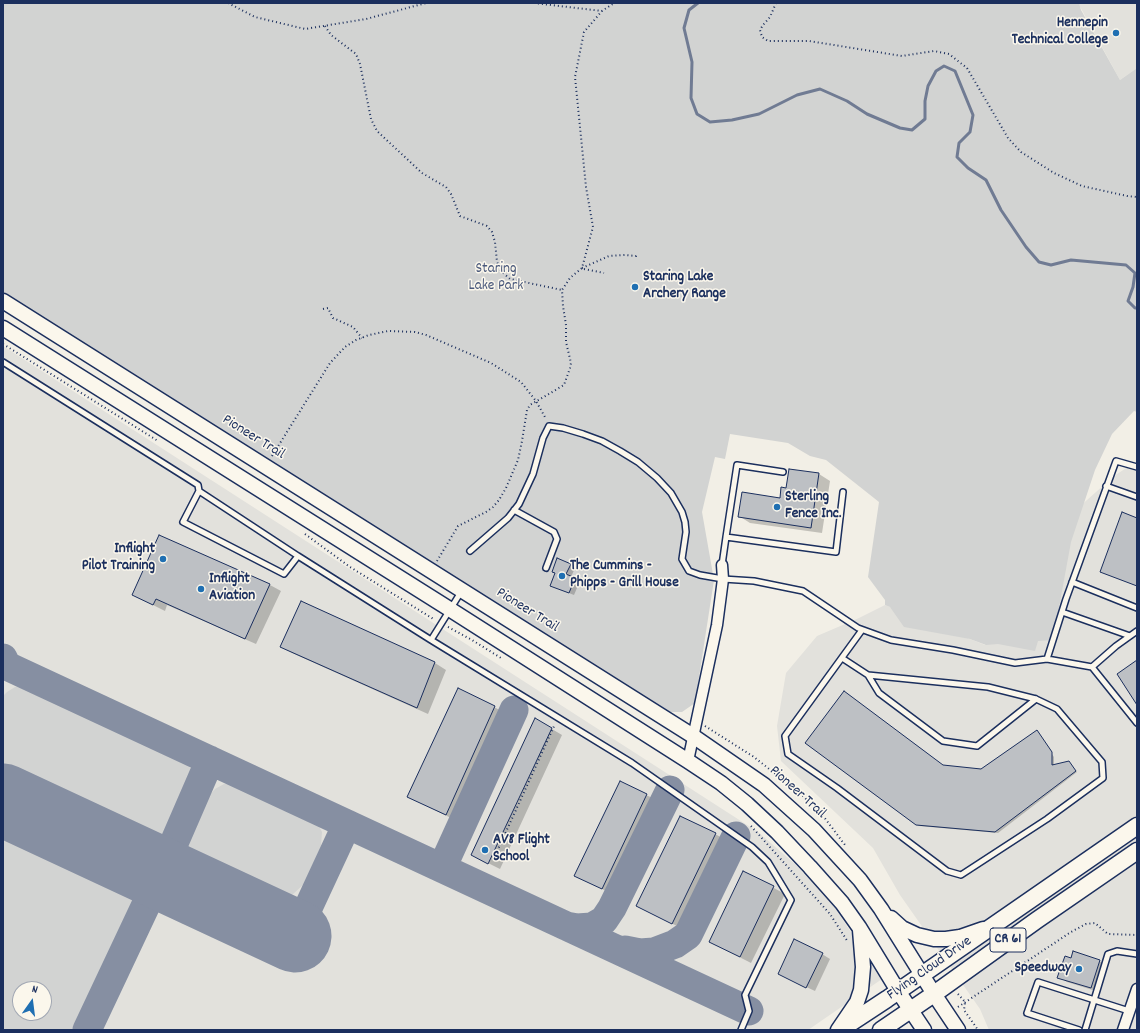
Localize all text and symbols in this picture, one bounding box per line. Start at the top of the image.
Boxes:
place label: Hennepin Technical College [1012,15,1108,50]
marker: Hennepin Technical College [1111,28,1121,38]
park label: Staring Lake Park [469,261,523,296]
place label: Staring Lake Archery Range [643,269,726,304]
marker: Staring Lake Archery Range [630,282,640,292]
street label: Pioneer Trail [218,412,288,464]
place label: Sterling Fence Inc. [785,489,841,524]
marker: Sterling Fence Inc. [772,502,782,512]
place label: Inflight Pilot Training [82,541,155,576]
marker: Inflight Pilot Training [158,554,168,564]
place label: The Cummins - Phipps - Grill House [570,558,679,593]
place label: Inflight Aviation [209,571,255,606]
marker: The Cummins - Phipps - Grill House [557,571,567,581]
marker: Inflight Aviation [196,584,206,594]
street label: Pioneer Trail [492,585,562,637]
street label: Pioneer Trail [765,763,829,823]
place label: AV8 Flight School [493,832,550,867]
marker: AV8 Flight School [480,845,490,855]
road number: CR 61 [990,928,1026,952]
street label: Flying Cloud Drive [884,933,976,1005]
place label: Speedway [1014,960,1071,978]
marker: Speedway [1074,964,1084,974]
north arrow [12,981,52,1021]
text: N [30,982,39,999]

